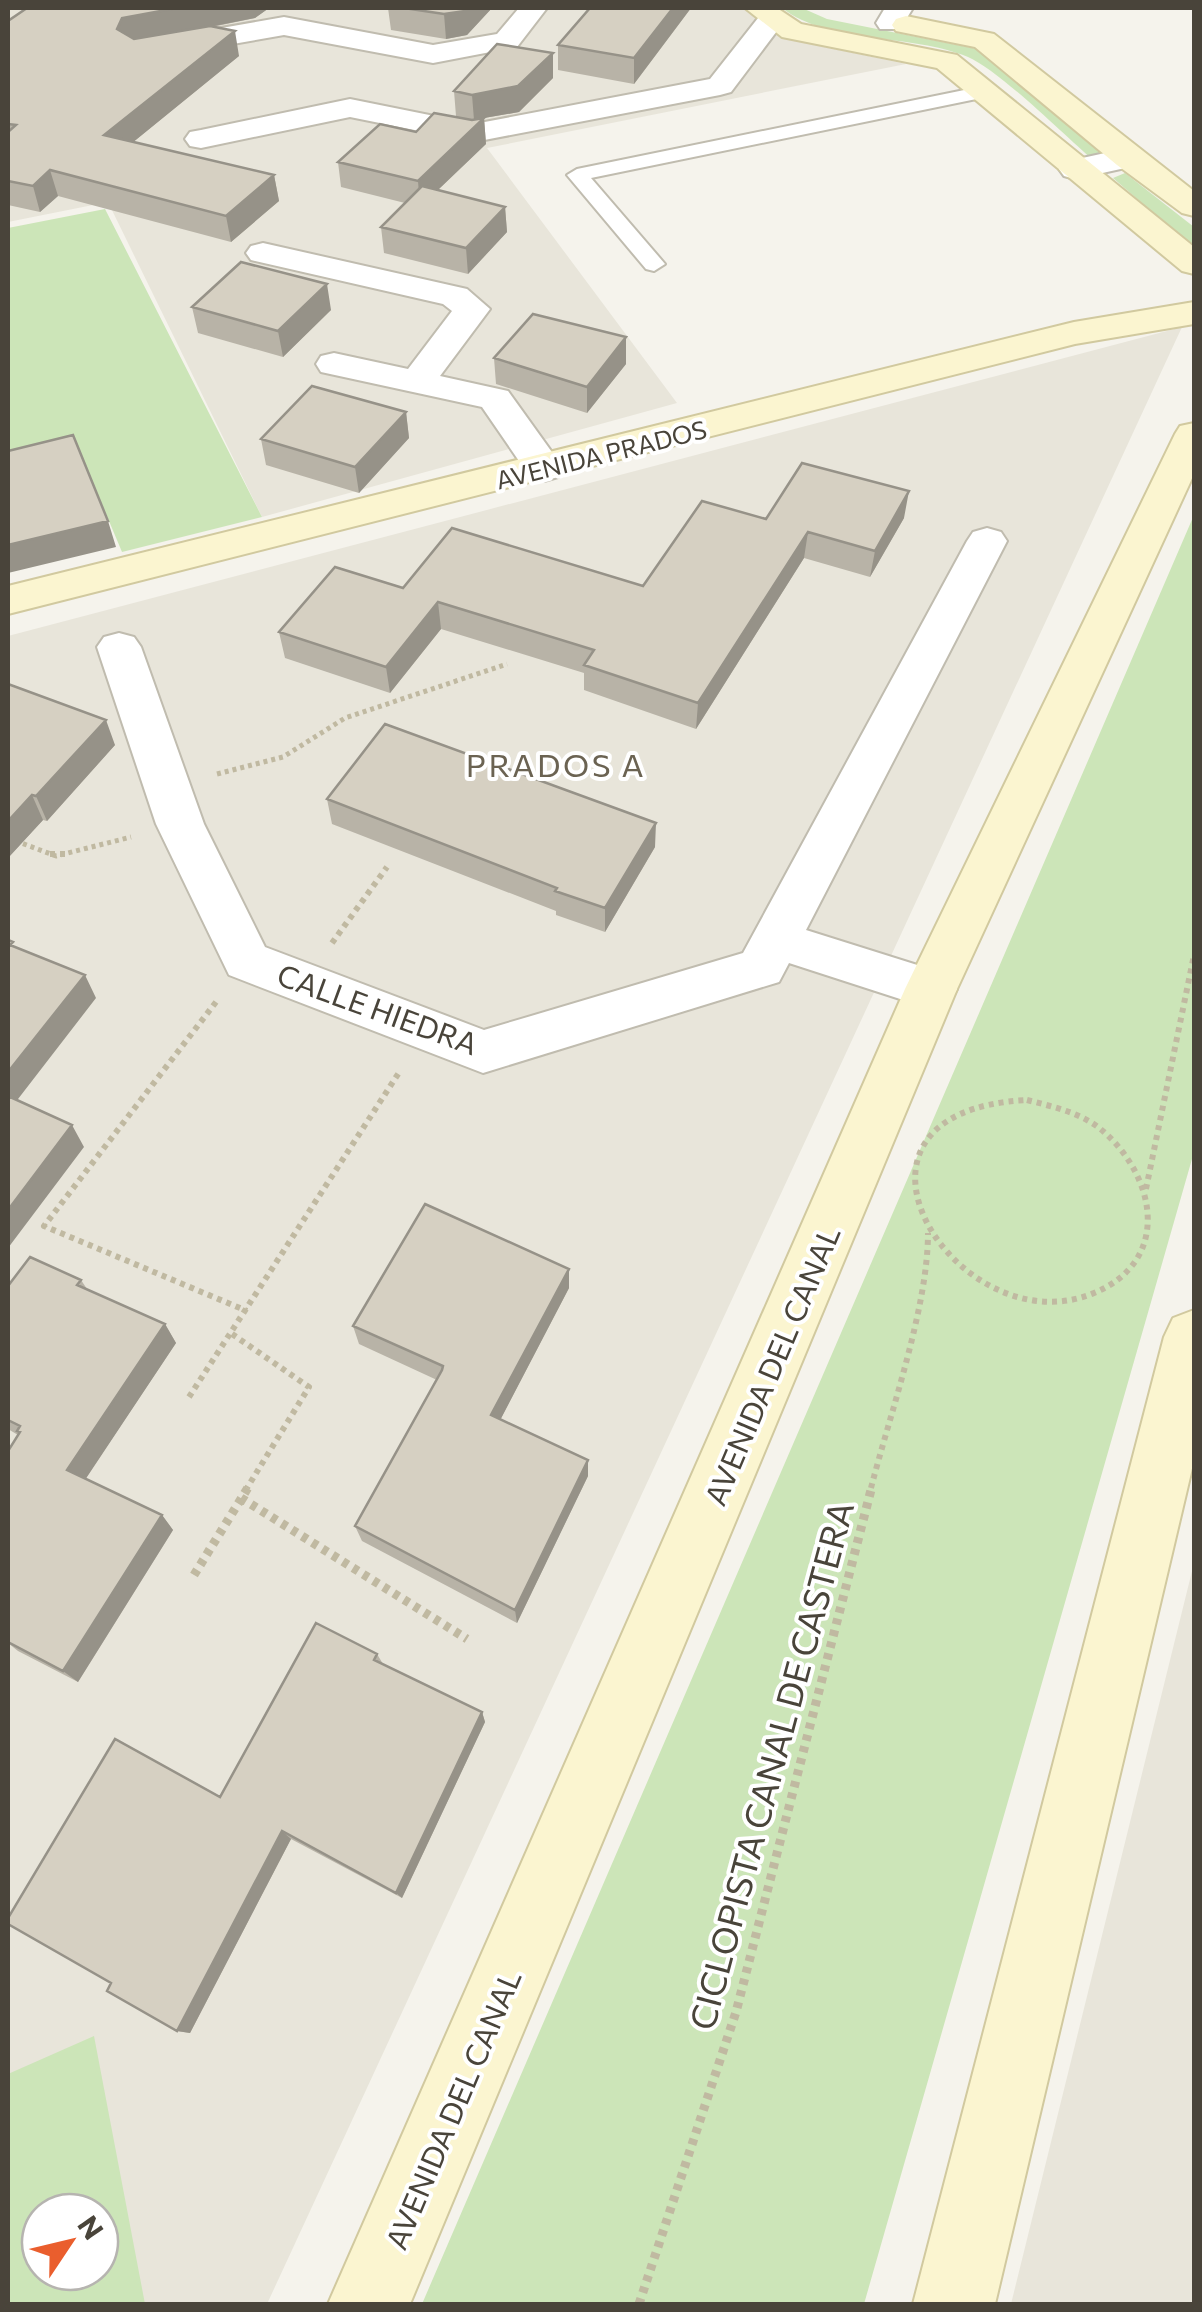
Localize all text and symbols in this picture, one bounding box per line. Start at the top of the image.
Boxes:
street label: AVENIDA PRADOS [492,413,710,495]
district label: PRADOS A [466,744,646,784]
street label: CALLE HIEDRA [273,955,483,1061]
street label: AVENIDA DEL CANAL [695,1220,847,1510]
street label: CICLOPISTA CANAL DE CASTERA [679,1496,861,2034]
street label: AVENIDA DEL CANAL [376,1964,528,2254]
north arrow [20,2192,120,2292]
text: N [71,2209,111,2245]

